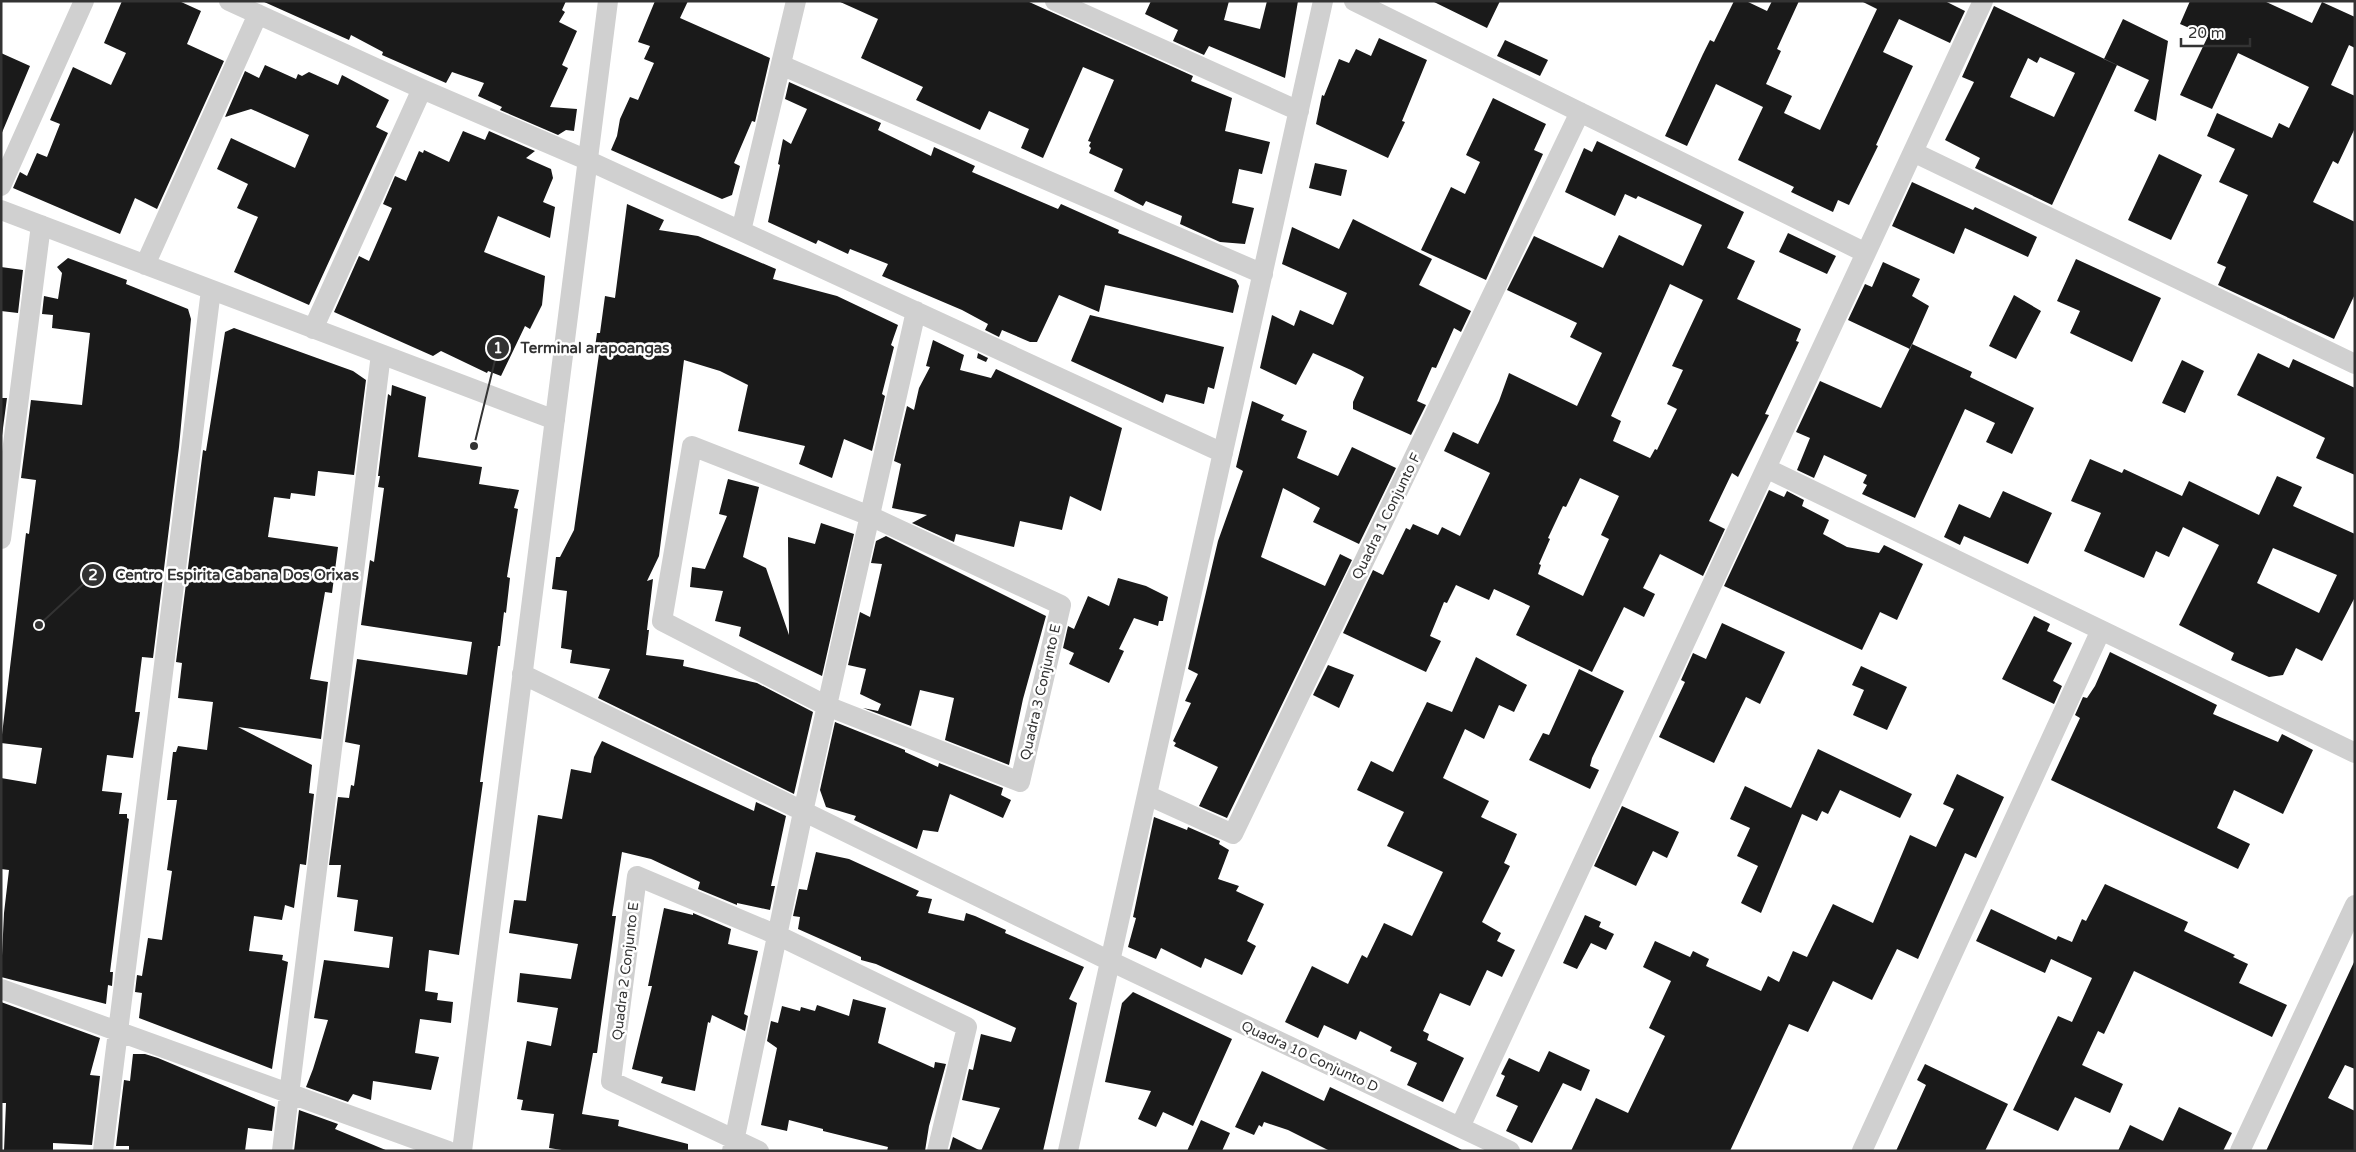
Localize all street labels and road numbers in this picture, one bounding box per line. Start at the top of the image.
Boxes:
street label: Quadra 1 Conjunto F [1348,450,1425,582]
street label: Quadra 3 Conjunto E [1017,622,1064,762]
street label: Quadra 2 Conjunto E [609,901,642,1041]
street label: Quadra 10 Conjunto D [1238,1017,1381,1096]

